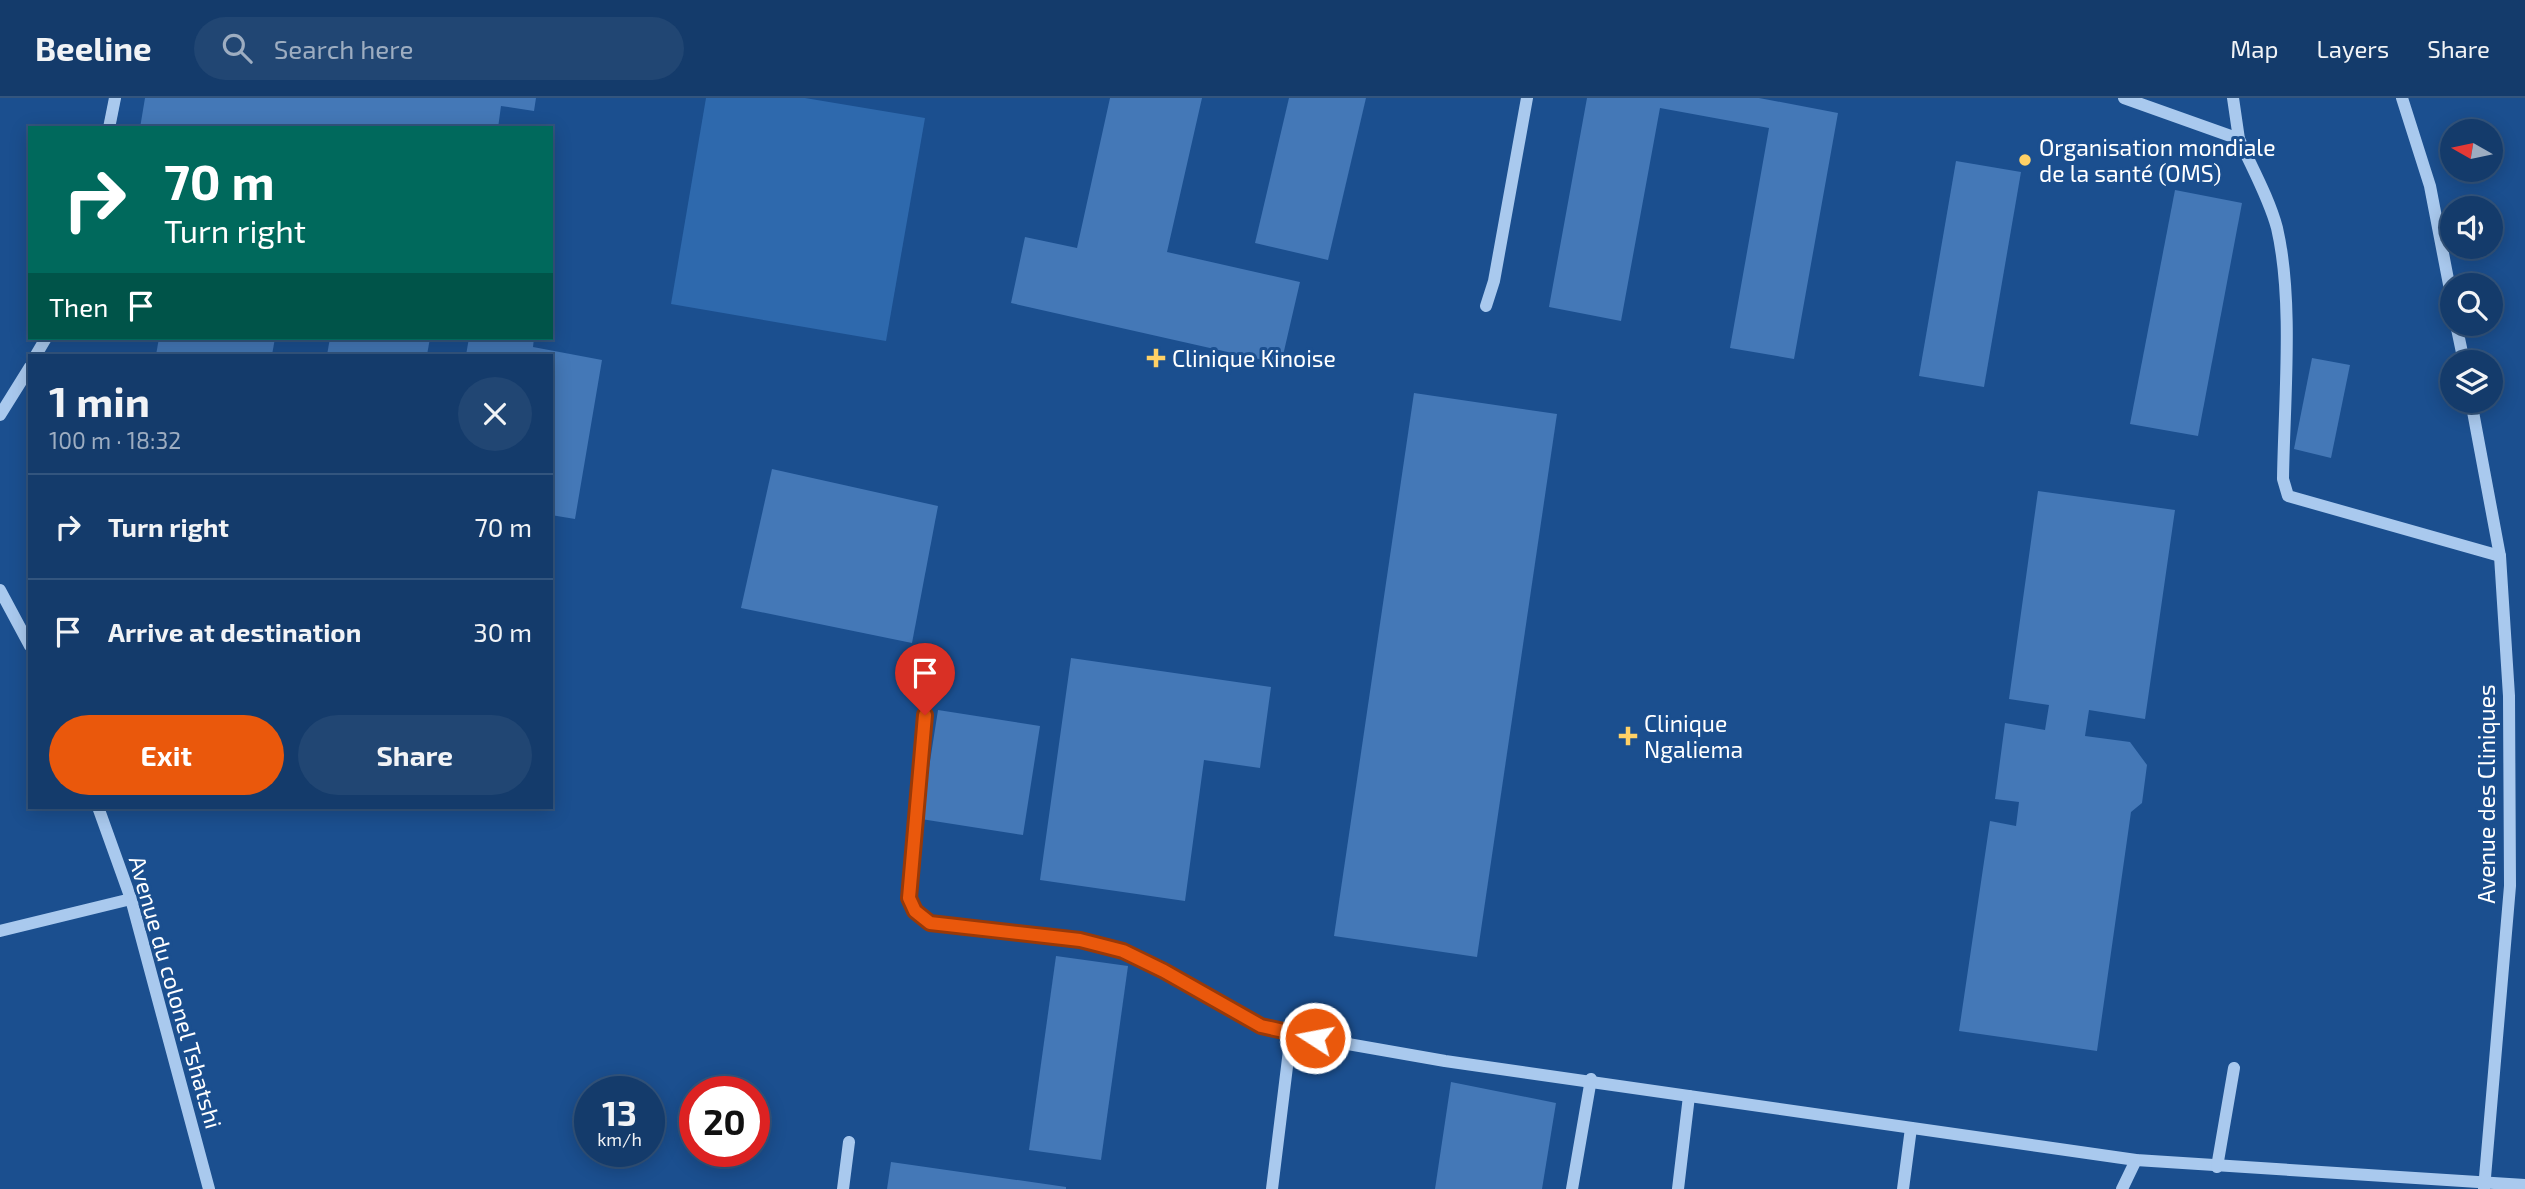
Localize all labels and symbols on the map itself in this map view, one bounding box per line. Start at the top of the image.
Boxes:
north arrow [2440,119,2502,182]
place label: Organisation mondiale de la santé (OMS) [2039,133,2276,187]
marker: Organisation mondiale de la santé (OMS) [2017,152,2033,168]
place label: Clinique Kinoise [1172,344,1336,372]
marker: Clinique Kinoise [1146,348,1166,368]
pin [895,643,955,715]
street label: Avenue des Cliniques [2472,684,2500,904]
place label: Clinique Ngaliema [1644,709,1743,763]
marker: Clinique Ngaliema [1618,726,1638,746]
street label: Avenue du colonel Tshatshi [124,852,228,1132]
position arrow [1278,1001,1352,1075]
speed limit sign: 20 [679,1076,770,1167]

